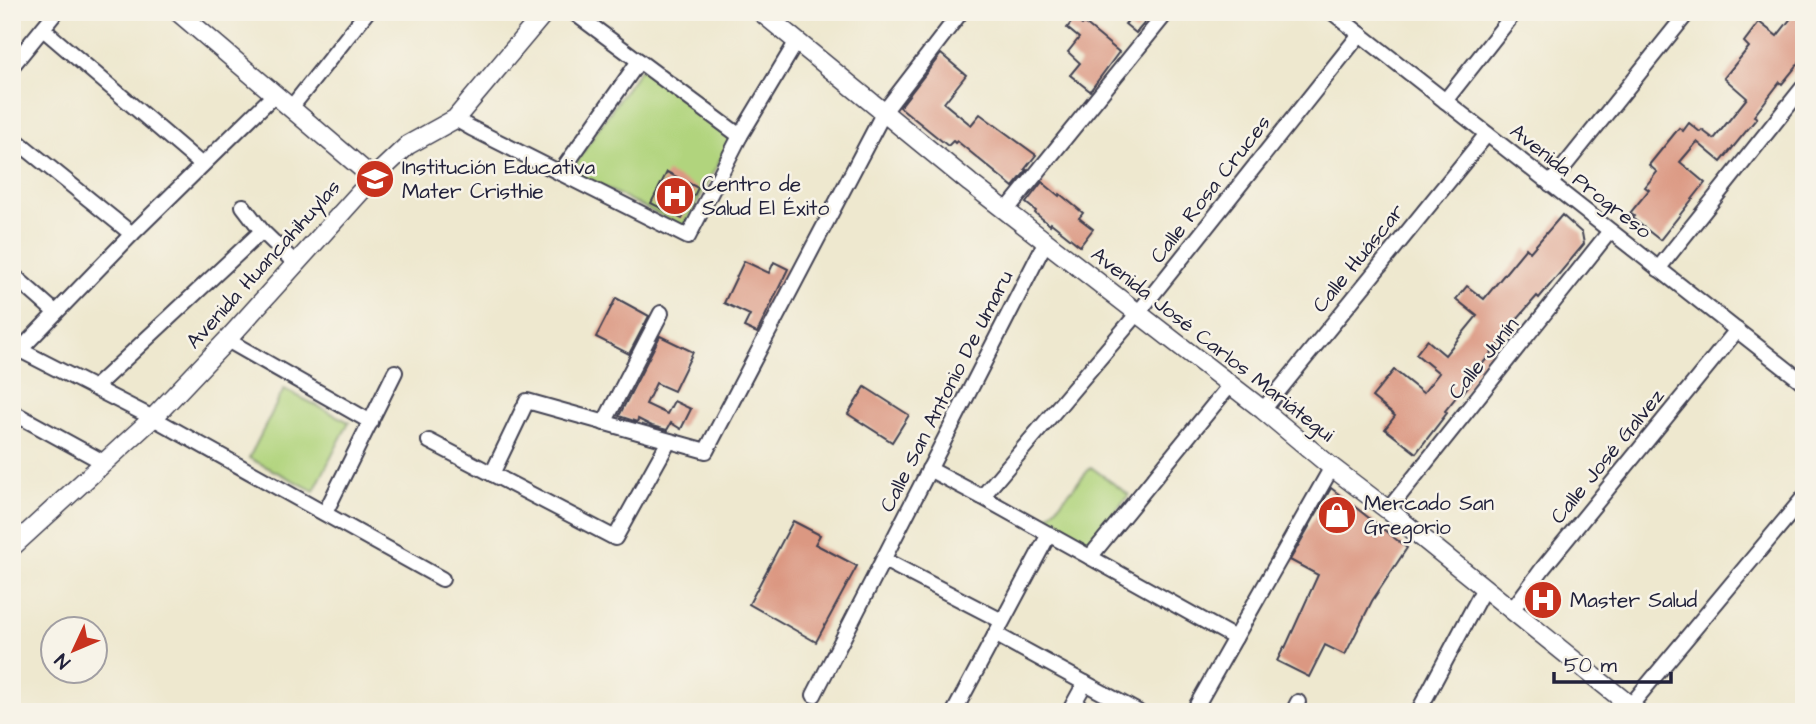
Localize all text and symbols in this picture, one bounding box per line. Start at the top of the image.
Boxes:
street label: Calle Rosa Cruces [1143,109,1277,269]
street label: Avenida Progreso [1503,117,1658,248]
place label: Institución Educativa Mater Cristhie [402,153,596,206]
school or university icon: Institución Educativa Mater Cristhie [354,158,396,200]
place label: Centro de Salud El Éxito [702,170,829,223]
street label: Avenida Huancahihuylas [179,173,349,357]
hospital icon: Centro de Salud El Éxito [654,175,696,217]
street label: Calle Huáscar [1306,198,1411,319]
street label: Avenida José Carlos Mariátegui [1084,240,1340,450]
street label: Calle San Antonio De Umaru [873,265,1020,517]
street label: Calle Junín [1441,311,1525,405]
street label: Calle José Galvez [1544,382,1671,530]
place label: Mercado San Gregorio [1364,489,1494,544]
shop icon: Mercado San Gregorio [1316,494,1358,536]
hospital icon: Master Salud [1522,579,1564,621]
place label: Master Salud [1570,586,1698,615]
north arrow [38,616,108,686]
scale bar [1554,640,1671,684]
text: N [49,647,77,674]
text: 50 m [1564,651,1618,680]

